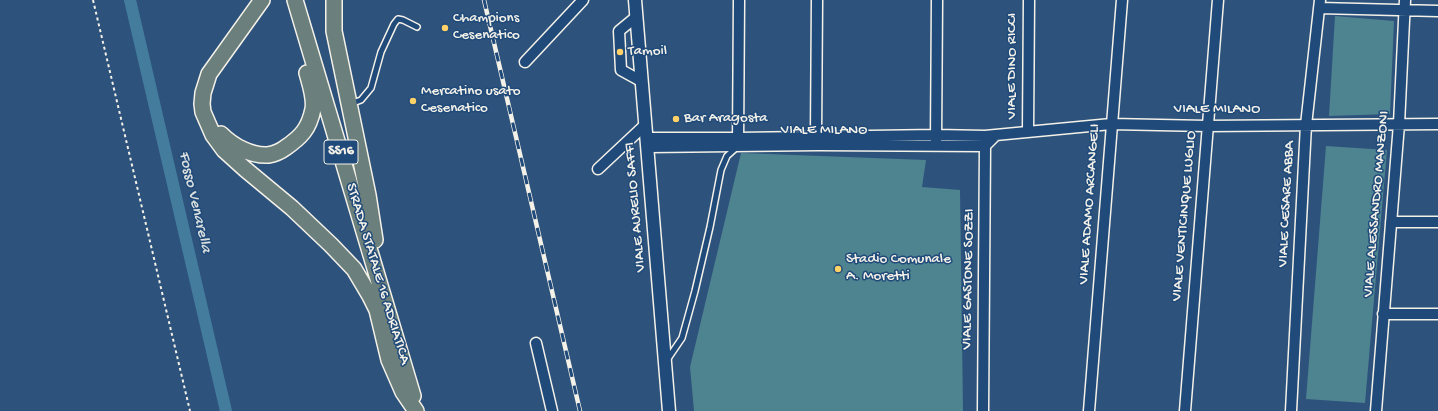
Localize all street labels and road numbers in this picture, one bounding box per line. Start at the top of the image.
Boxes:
street label: VIALE DINO RICCI [1004,13,1022,119]
street label: VIALE MILANO [1174,101,1260,119]
street label: VIALE ALESSANDRO MANZONI [1360,110,1394,298]
street label: VIALE MILANO [781,122,867,140]
street label: VIALE ADAMO ARCANGELI [1075,123,1105,285]
street label: VIALE VENTICINQUE LUGLIO [1169,130,1201,302]
road number: SS16 [324,140,358,164]
street label: VIALE CESARE ABBA [1275,140,1299,268]
street label: VIALE AURELIO SAFFI [621,141,651,273]
street label: STRADA STATALE 16 ADRIATICA [341,181,413,367]
street label: VIALE GASTONE SOZZI [959,208,979,350]

